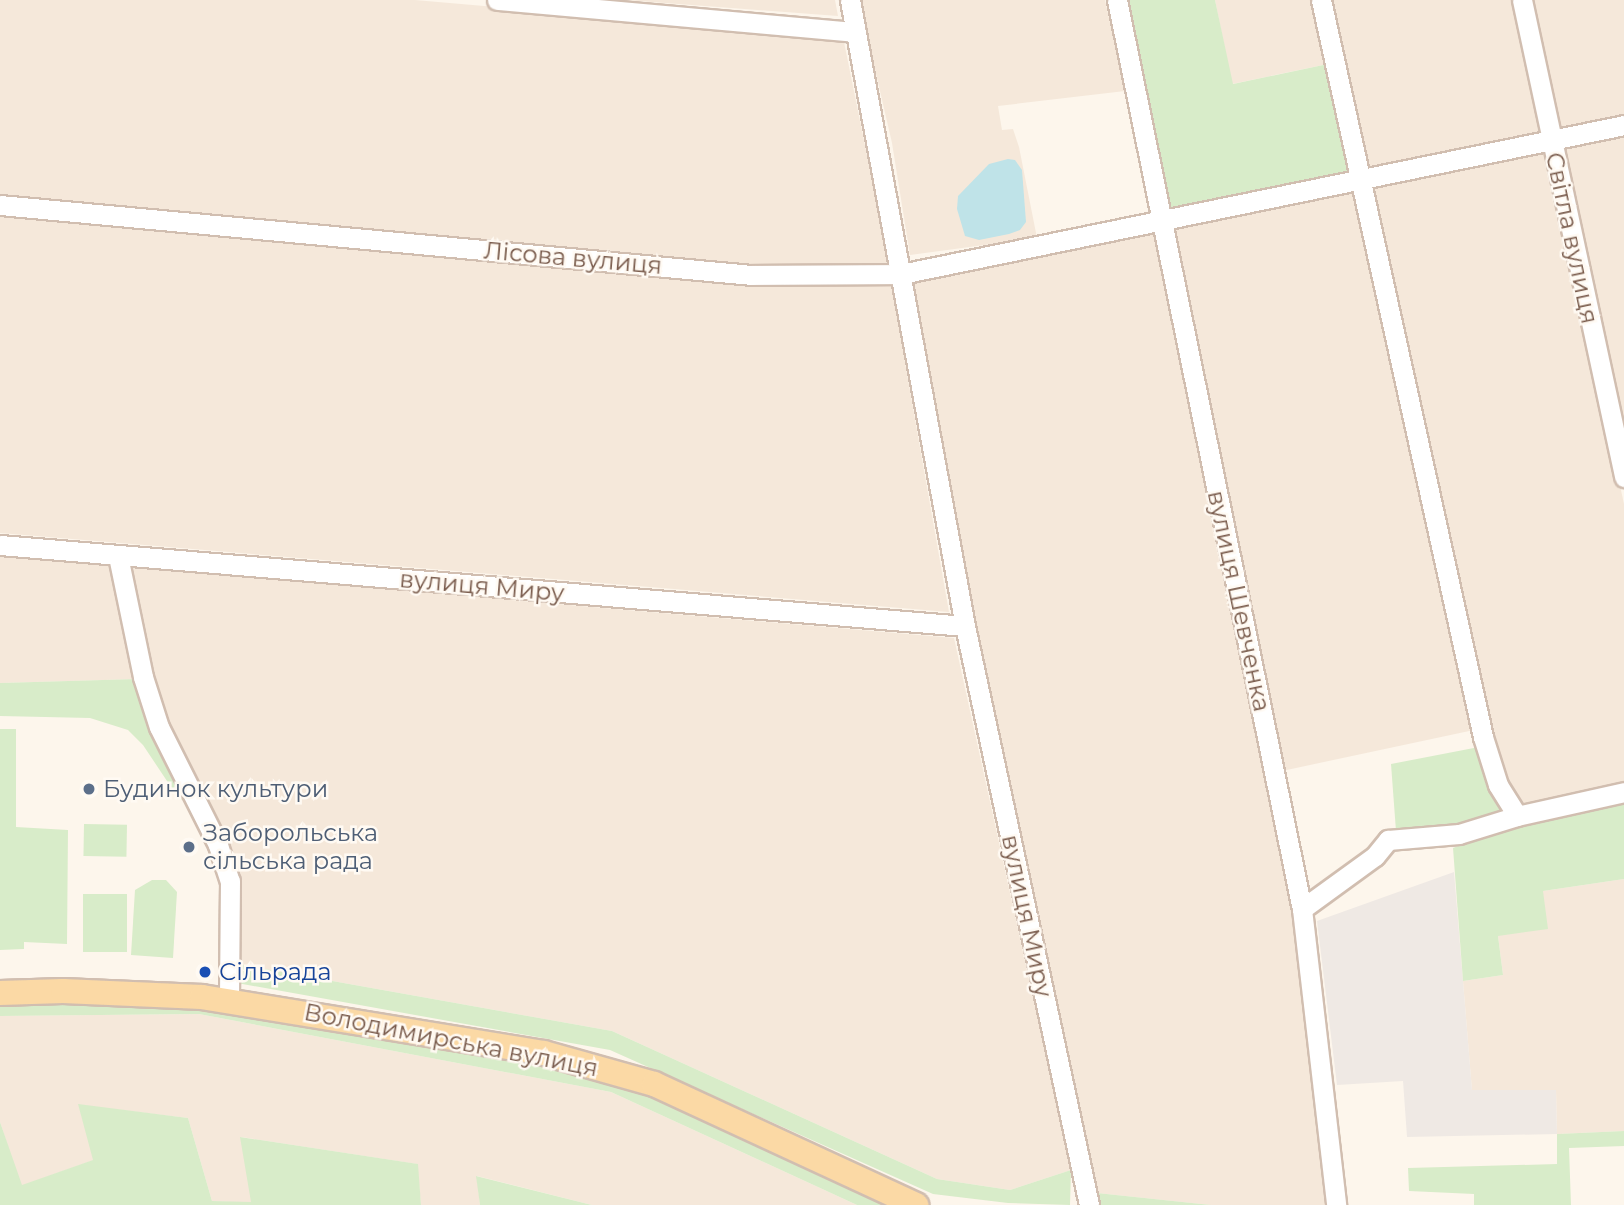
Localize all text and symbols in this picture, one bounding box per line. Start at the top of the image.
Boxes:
street label: Світла вулиця [1540,150,1604,326]
street label: Лісова вулиця [483,236,663,280]
street label: вулиця Шевченка [1202,488,1276,714]
street label: вулиця Миру [398,564,566,608]
place label: Будинок культури [103,775,328,803]
marker: Будинок культури [81,781,97,797]
place label: Заборольська сільська рада [203,819,378,875]
street label: вулиця Миру [996,832,1058,1000]
marker: Заборольська сільська рада [181,839,197,855]
place label: Сільрада [219,958,331,986]
marker: Сільрада [197,964,213,980]
street label: Володимирська вулиця [302,997,600,1083]

